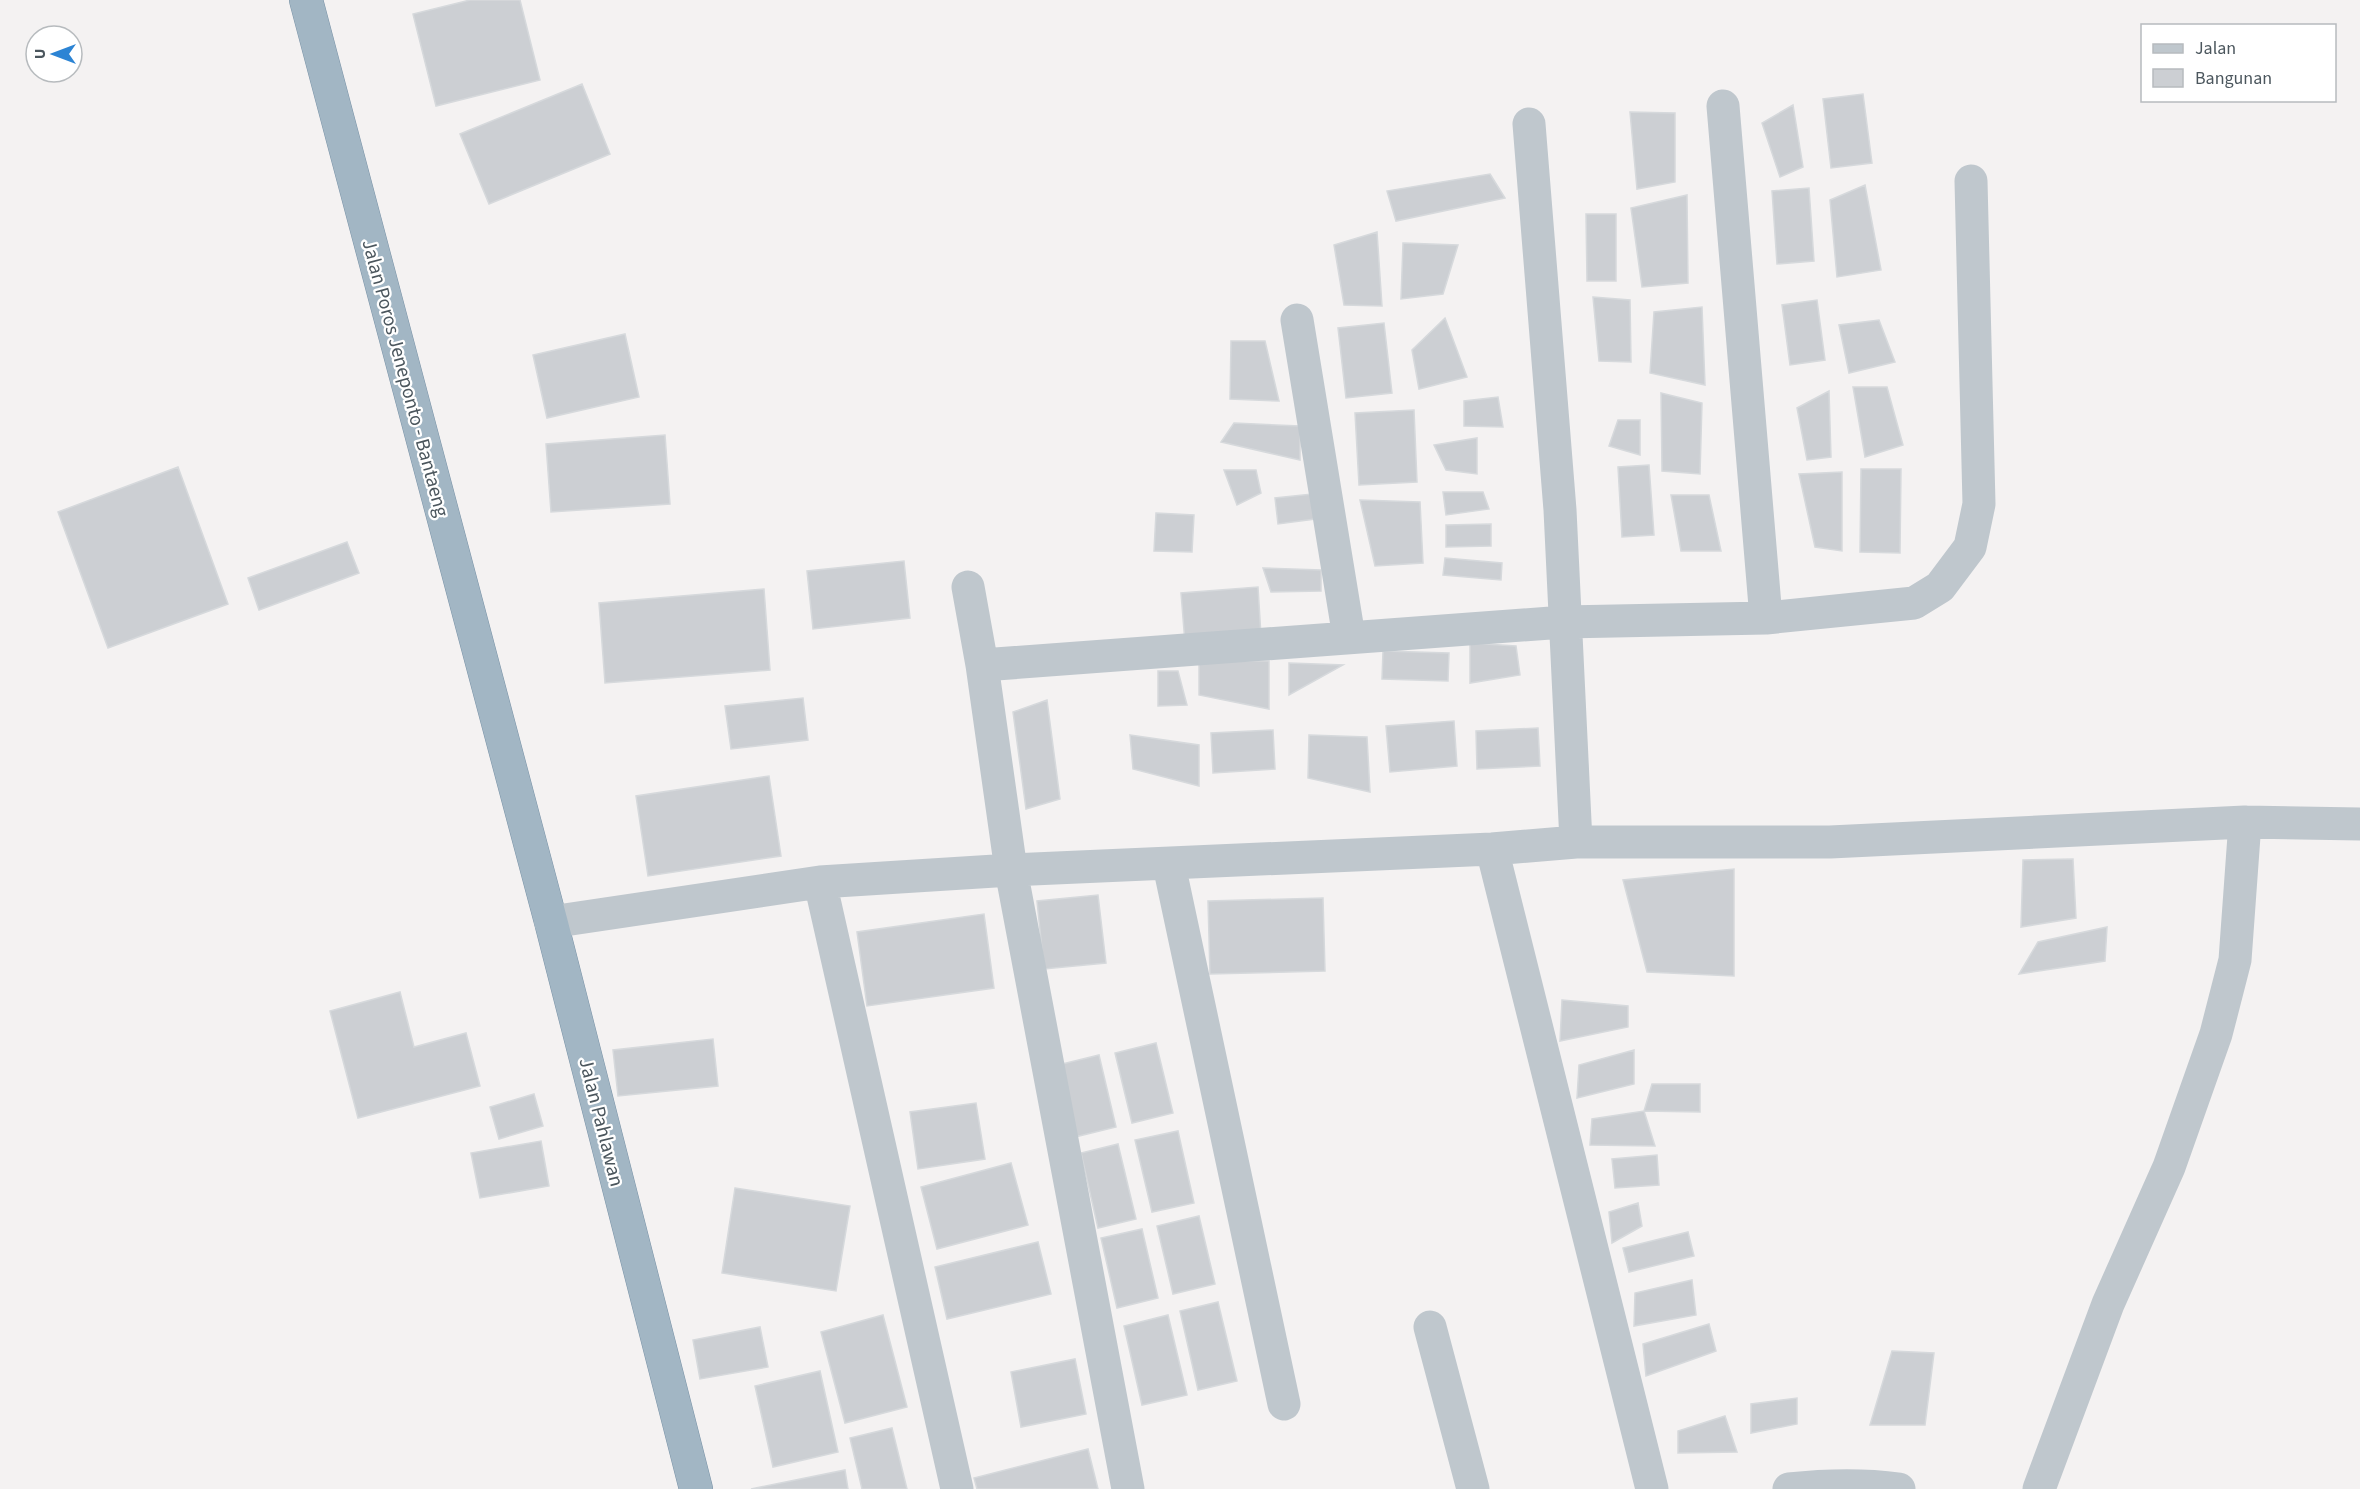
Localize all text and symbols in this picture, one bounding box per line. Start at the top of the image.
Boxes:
north arrow [24,24,84,84]
legend [2141,24,2336,102]
text: Jalan [2195,36,2236,61]
text: U [29,49,51,59]
text: Bangunan [2195,66,2272,91]
street label: Jalan Poros Jeneponto - Bantaeng [354,236,456,520]
street label: Jalan Pahlawan [572,1055,631,1189]

